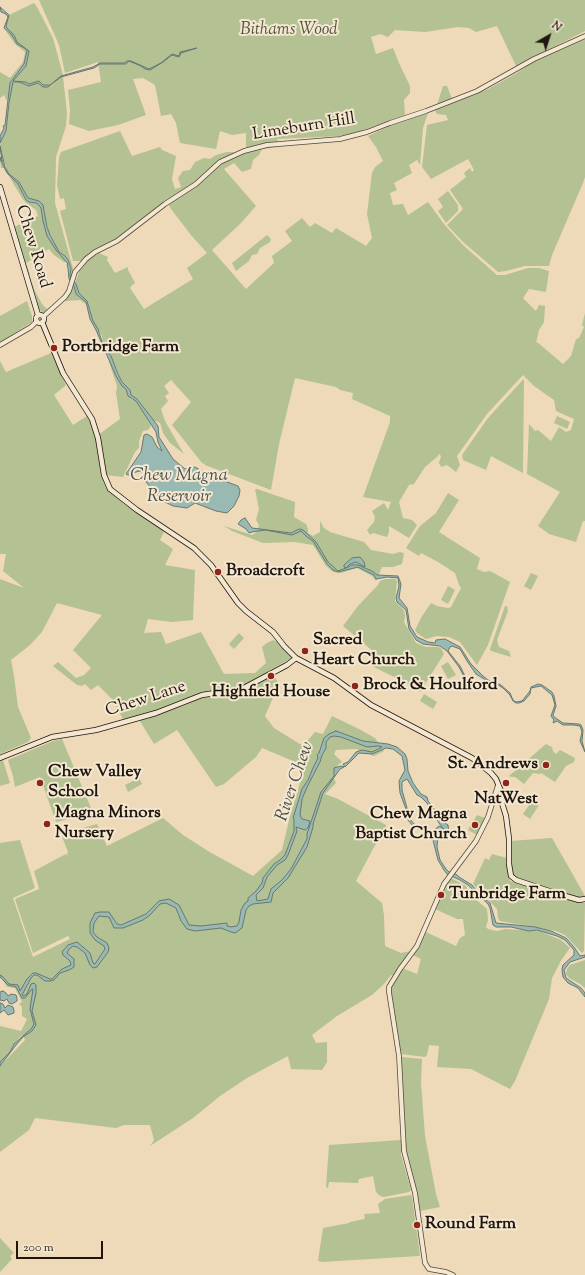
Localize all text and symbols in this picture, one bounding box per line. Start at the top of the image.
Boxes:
north arrow [529,16,569,56]
text: N [548,18,565,36]
park label: Bithams Wood [240,21,338,41]
street label: Limeburn Hill [251,110,357,146]
street label: Chew Road [10,203,54,291]
place label: Portbridge Farm [62,338,179,358]
marker: Portbridge Farm [49,343,59,353]
water label: Chew Magna Reservoir [130,466,228,508]
place label: Broadcroft [226,562,304,582]
marker: Broadcroft [213,567,223,577]
place label: Sacred Heart Church [313,631,415,671]
marker: Sacred Heart Church [300,646,310,656]
marker: Highfield House [266,671,276,681]
place label: Brock & Houlford [363,676,498,696]
street label: Chew Lane [103,677,189,723]
marker: Brock & Houlford [350,681,360,691]
place label: Highfield House [212,683,330,703]
water label: River Chew [272,739,320,825]
place label: St. Andrews [448,755,538,775]
marker: St. Andrews [541,760,551,770]
place label: Chew Valley School [48,763,142,803]
marker: Chew Valley School [35,778,45,788]
marker: NatWest [501,778,511,788]
place label: NatWest [474,790,538,810]
place label: Magna Minors Nursery [55,804,161,844]
place label: Chew Magna Baptist Church [355,805,467,845]
marker: Magna Minors Nursery [42,819,52,829]
marker: Chew Magna Baptist Church [470,820,480,830]
place label: Tunbridge Farm [449,885,566,905]
marker: Tunbridge Farm [436,890,446,900]
place label: Round Farm [425,1215,516,1235]
marker: Round Farm [412,1220,422,1230]
scale bar [18,1233,105,1259]
text: 200 m [23,1239,54,1257]

